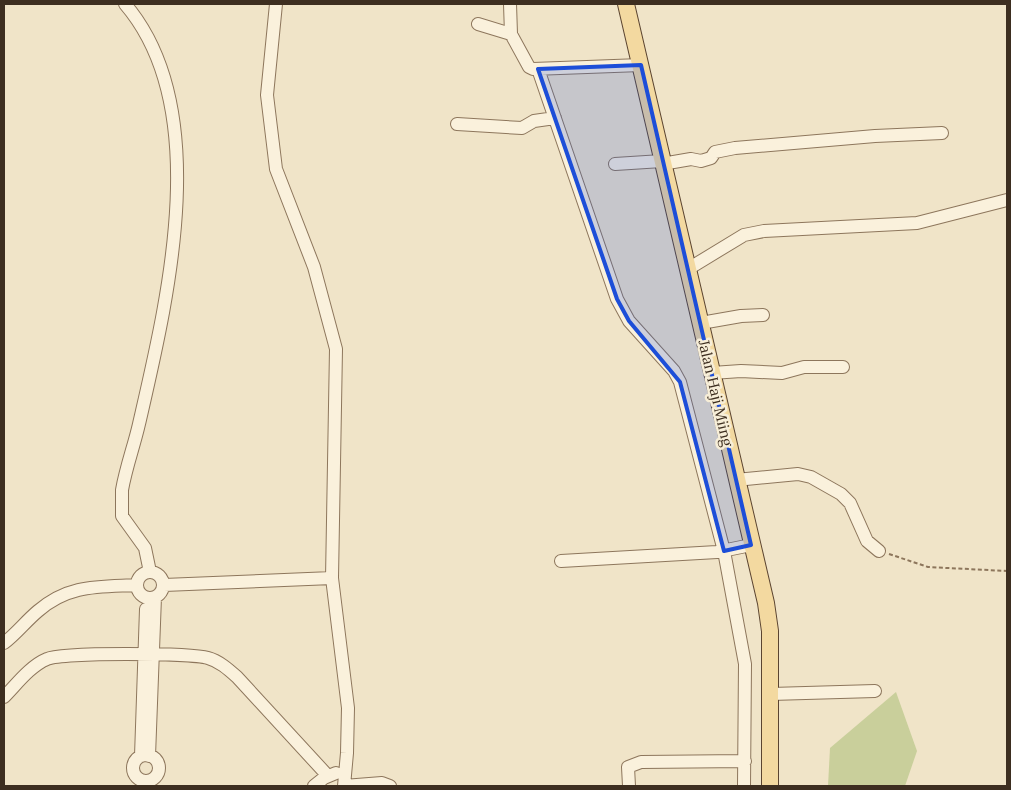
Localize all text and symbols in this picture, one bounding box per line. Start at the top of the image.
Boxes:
street label: Jalan Haji Miing [694,337,738,449]

